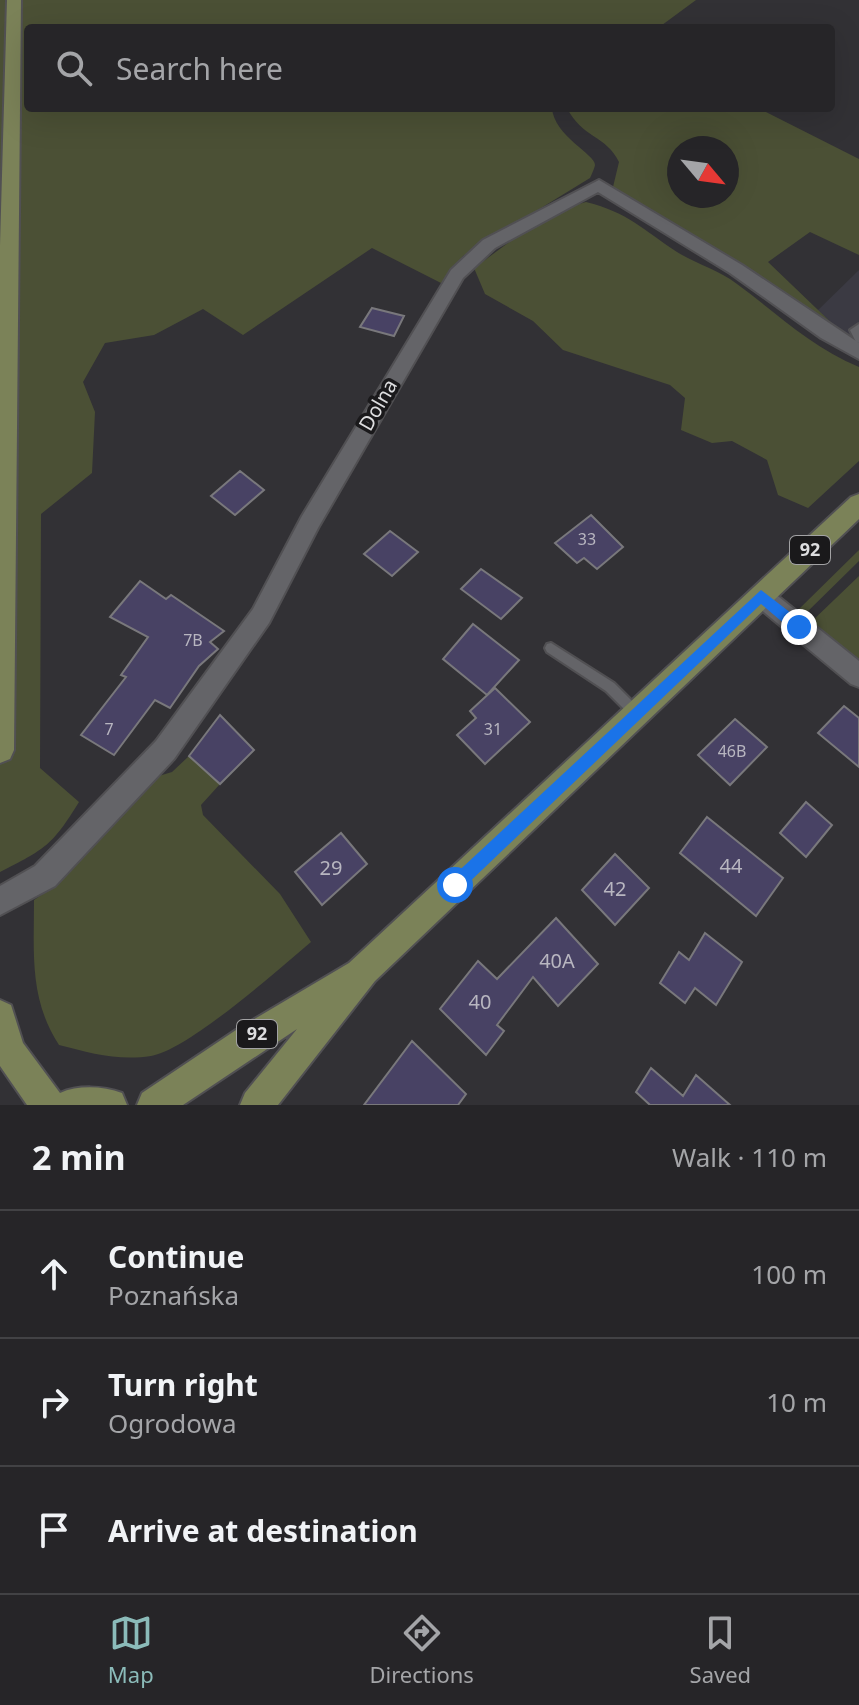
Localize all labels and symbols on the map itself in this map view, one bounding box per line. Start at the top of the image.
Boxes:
north arrow [667,136,739,208]
street label: Dolna [352,374,403,436]
house number: 33 [578,528,596,550]
road number: 92 [790,536,830,564]
route end [781,609,817,645]
house number: 7B [183,629,203,651]
house number: 7 [104,718,114,740]
house number: 31 [484,718,502,740]
house number: 46B [718,740,746,762]
house number: 44 [720,852,743,879]
house number: 29 [320,854,342,881]
route start [437,867,473,903]
house number: 42 [604,875,626,902]
house number: 40A [539,947,575,974]
house number: 40 [469,988,491,1015]
road number: 92 [237,1020,277,1048]

